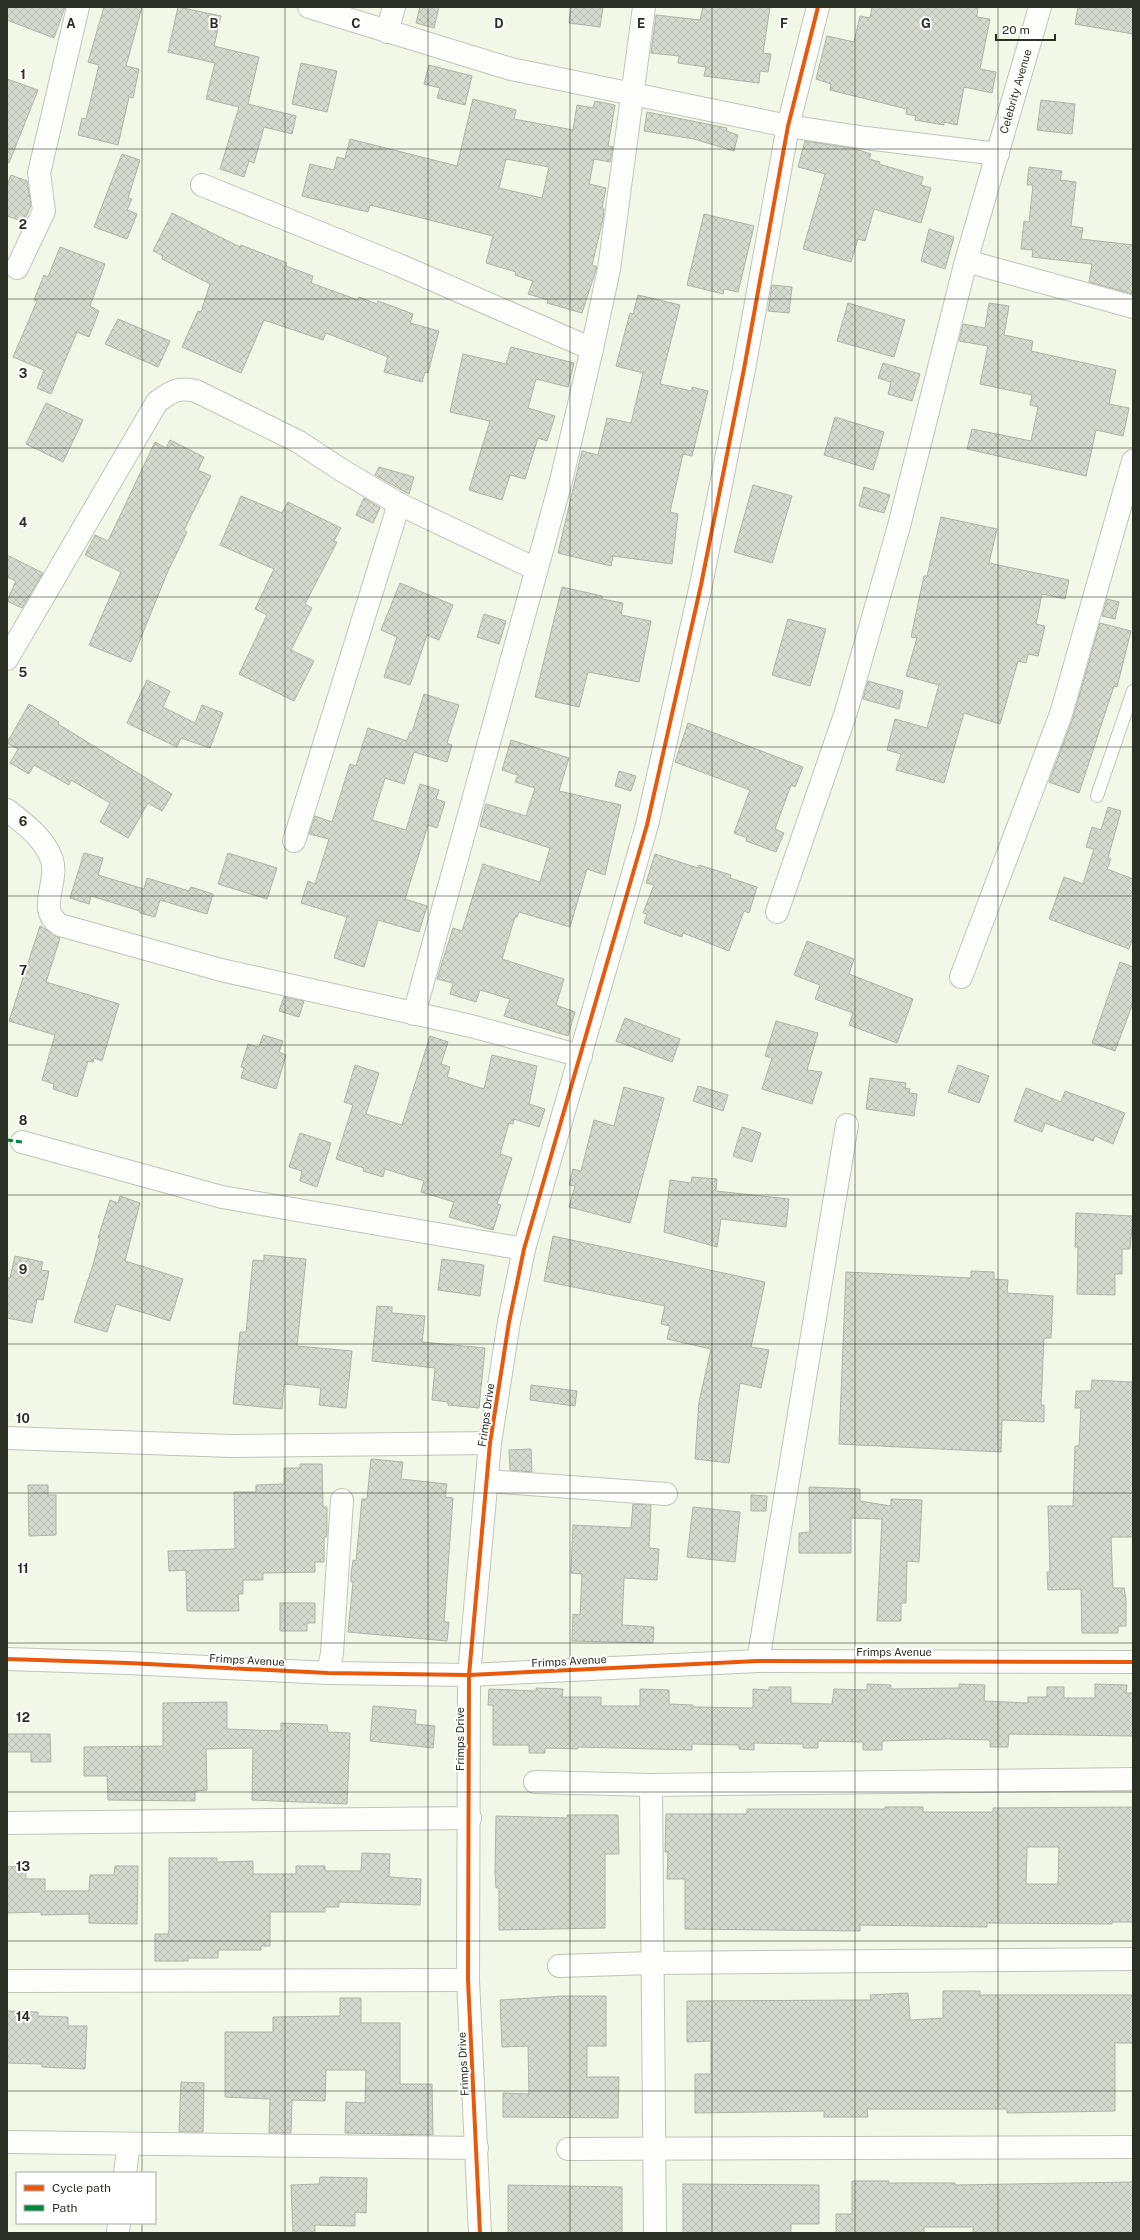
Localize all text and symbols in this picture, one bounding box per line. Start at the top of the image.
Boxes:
text: A [66,16,76,31]
text: B [210,16,219,31]
text: C [351,16,361,31]
text: D [494,16,504,31]
text: E [637,16,645,31]
text: F [780,16,788,31]
text: G [921,16,931,31]
scale bar [996,16,1055,42]
text: 20 m [1002,23,1030,37]
street label: Celebrity Avenue [997,48,1033,135]
text: 1 [20,67,26,82]
text: 2 [19,217,27,232]
text: 3 [19,366,28,381]
text: 4 [19,515,28,530]
text: 5 [19,665,28,680]
text: 6 [19,814,28,829]
text: 7 [19,963,27,978]
text: 8 [19,1113,28,1128]
text: 9 [19,1262,27,1277]
street label: Frimps Drive [476,1382,496,1448]
text: 10 [16,1411,30,1426]
text: 11 [17,1561,29,1576]
street label: Frimps Avenue [856,1646,932,1658]
street label: Frimps Avenue [209,1652,285,1668]
street label: Frimps Avenue [531,1653,607,1669]
street label: Frimps Drive [454,1707,466,1771]
text: 12 [16,1710,30,1725]
text: 13 [16,1859,30,1874]
text: 14 [16,2009,31,2024]
street label: Frimps Drive [455,2032,471,2096]
legend [16,2172,156,2224]
text: Cycle path [52,2181,111,2195]
text: Path [52,2201,78,2215]

